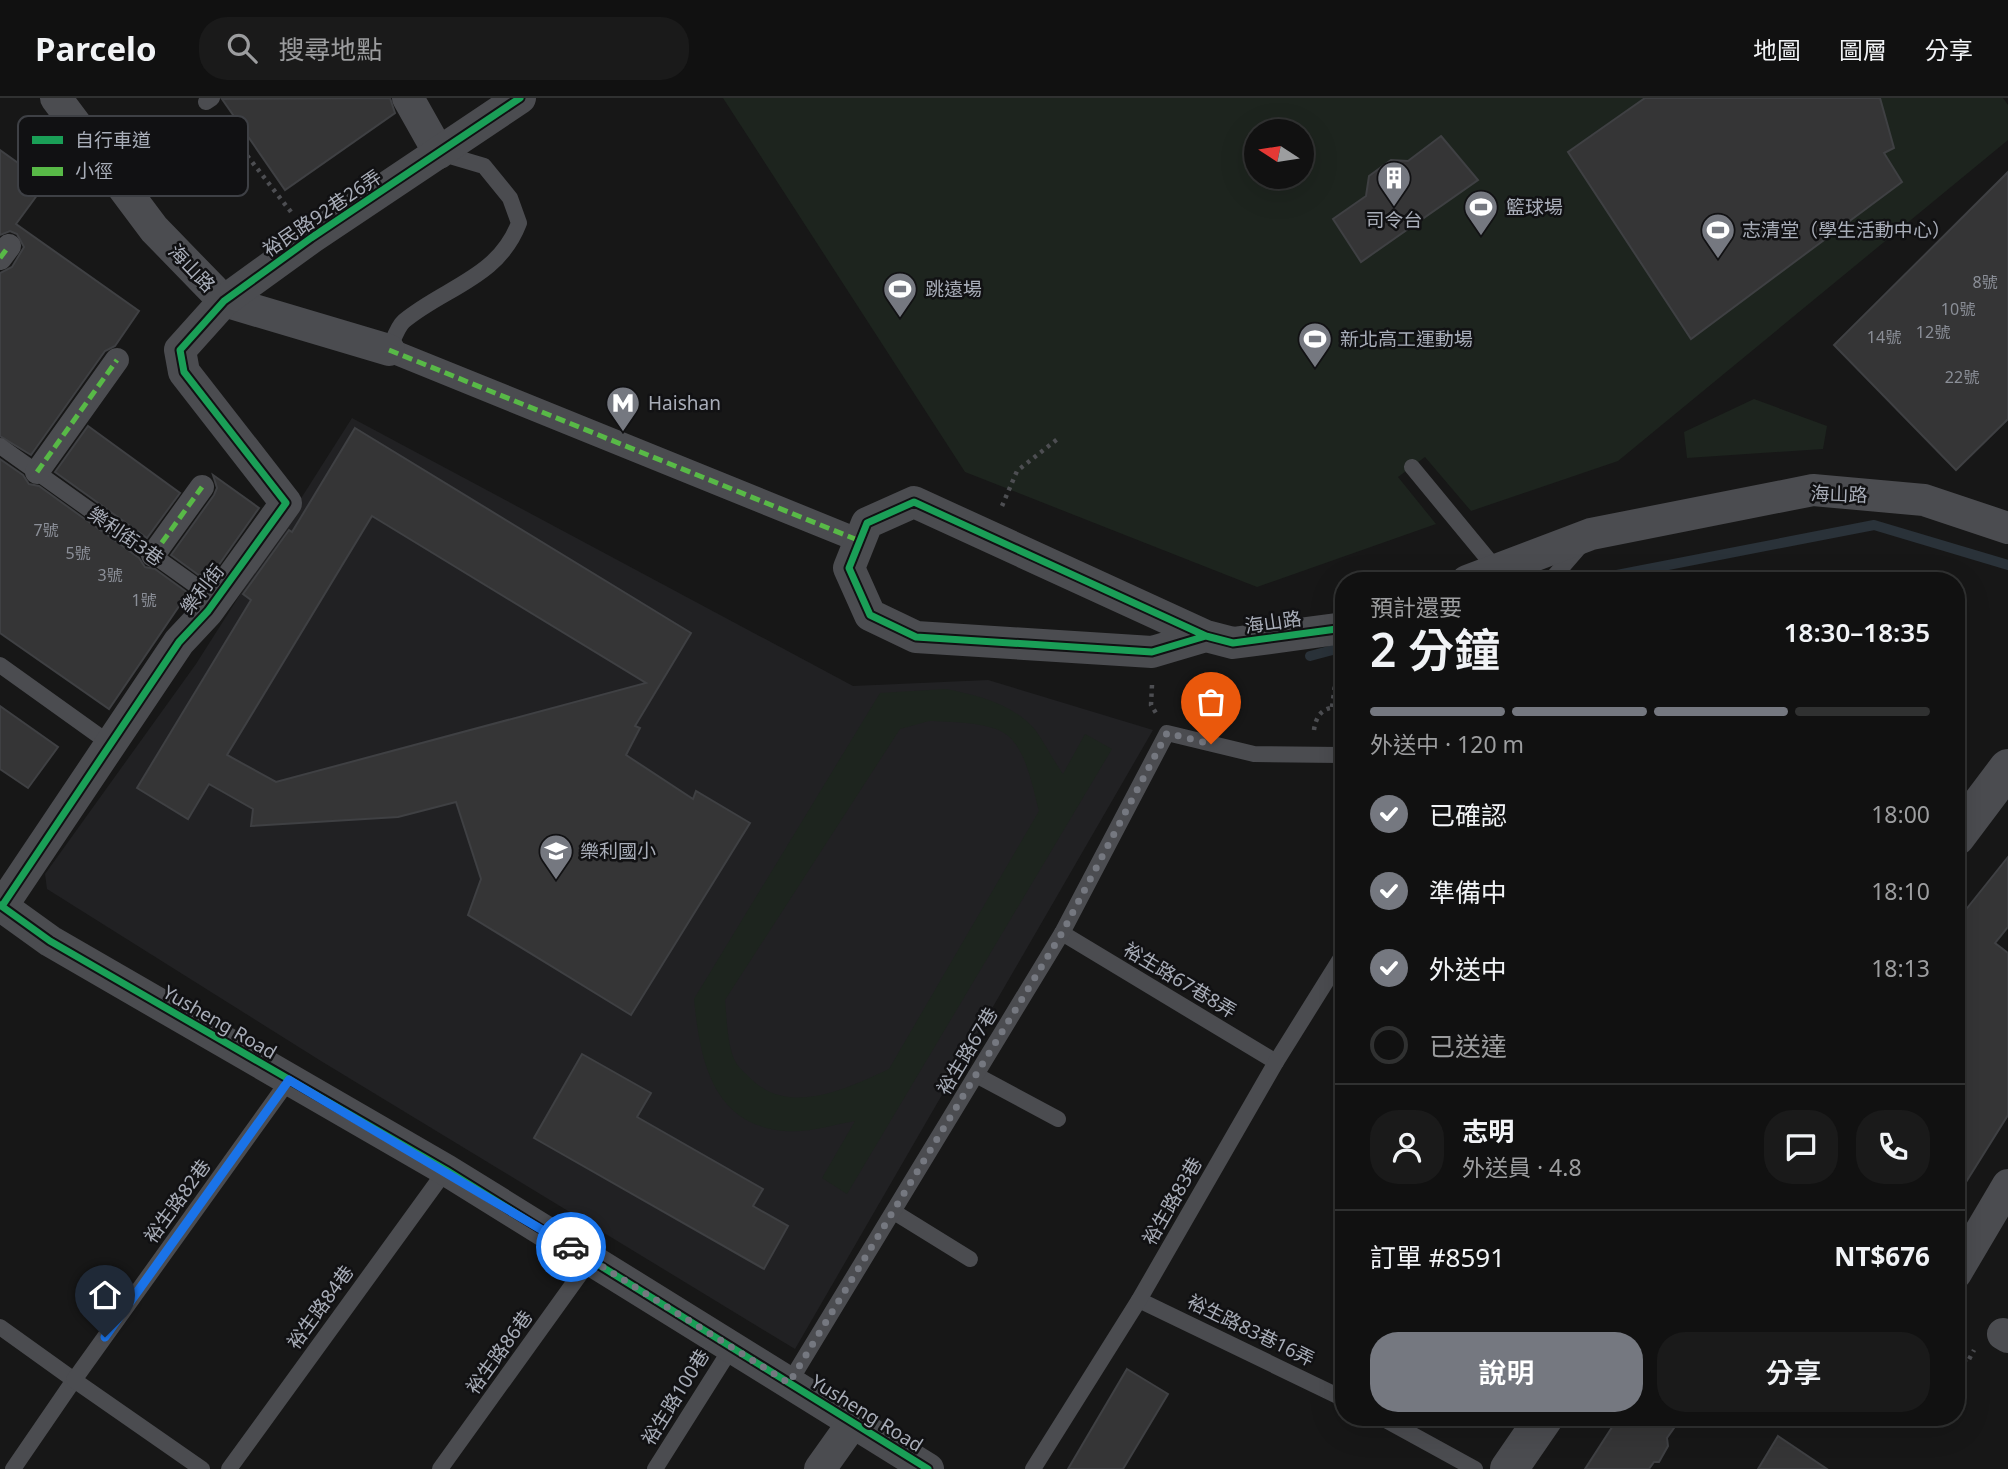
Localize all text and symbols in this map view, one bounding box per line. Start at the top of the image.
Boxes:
search box [199,17,689,80]
text: Parcelo [35,26,157,71]
icon: search [223,29,261,67]
text: 搜尋地點 [279,31,383,67]
text: 地圖 [1753,33,1801,66]
text: 圖層 [1839,33,1887,66]
text: 分享 [1925,33,1973,66]
legend [18,116,248,196]
north arrow [1244,119,1314,189]
map controls [1244,119,1314,189]
text: 自行車道 [75,127,151,153]
text: 小徑 [75,158,113,184]
building icon: 司令台 [1375,159,1413,208]
street label: 裕民路92巷26弄 [257,164,387,262]
sports icon: 籃球場 [1462,188,1500,237]
place label: 籃球場 [1506,194,1563,220]
place label: 司令台 [1365,207,1423,233]
sports icon: 志清堂（學生活動中心） [1699,211,1737,260]
place label: 志清堂（學生活動中心） [1742,217,1951,243]
street label: 海山路 [163,238,221,298]
sports icon: 跳遠場 [881,270,919,319]
house number: 8號 [1972,271,1998,293]
place label: 跳遠場 [925,276,982,302]
house number: 10號 [1941,298,1975,320]
sports icon: 新北高工運動場 [1296,320,1334,369]
house number: 12號 [1916,321,1950,343]
place label: 新北高工運動場 [1340,326,1473,352]
house number: 14號 [1867,326,1901,348]
house number: 22號 [1945,366,1979,388]
metro station icon: Haishan [604,384,642,433]
place label: Haishan [648,390,721,416]
street label: 海山路 [1810,480,1868,508]
street label: 樂利街3巷 [83,500,169,572]
house number: 7號 [33,519,59,541]
house number: 5號 [65,542,91,564]
street label: 樂利街 [174,559,230,619]
house number: 3號 [97,564,123,586]
house number: 1號 [131,589,157,611]
text: 預計還要 [1370,591,1462,623]
street label: 海山路 [1243,605,1303,639]
text: 18:30–18:35 [1784,614,1930,650]
text: 2 分鐘 [1370,618,1500,680]
pin [1181,672,1241,744]
icon: bag [1192,683,1230,721]
text: 外送中 · 120 m [1370,728,1524,760]
icon: check [1370,795,1408,833]
text: 已確認 [1429,797,1507,833]
text: 18:00 [1871,798,1930,830]
school or university icon: 樂利國小 [537,832,575,881]
place label: 樂利國小 [580,838,656,864]
icon: check [1370,872,1408,910]
text: 準備中 [1429,874,1507,910]
text: 18:10 [1871,875,1930,907]
street label: 裕生路67巷8弄 [1119,936,1241,1024]
icon: check [1370,949,1408,987]
text: 外送中 [1429,951,1507,987]
text: 18:13 [1871,952,1930,984]
street label: Yusheng Road [158,979,282,1065]
street label: 裕生路67巷 [931,1002,1003,1100]
text: 已送達 [1429,1028,1507,1064]
button: person [1370,1110,1444,1184]
button: chat [1764,1110,1838,1184]
button: phone [1856,1110,1930,1184]
text: 志明 [1462,1113,1514,1149]
text: 外送員 · 4.8 [1462,1151,1582,1183]
street label: 裕生路83巷 [1136,1152,1208,1250]
street label: 裕生路82巷 [138,1154,216,1248]
courier [536,1212,606,1282]
icon: car [552,1228,590,1266]
text: NT$676 [1834,1238,1930,1274]
text: 訂單 #8591 [1370,1239,1505,1275]
street label: 裕生路84巷 [281,1260,359,1354]
pin [75,1265,135,1337]
icon: home [86,1276,124,1314]
street label: 裕生路83巷16弄 [1183,1288,1319,1372]
street label: 裕生路86巷 [460,1305,538,1399]
button: 說明 [1370,1332,1643,1412]
button: 分享 [1657,1332,1930,1412]
street label: 裕生路100巷 [635,1344,715,1450]
street label: Yusheng Road [806,1368,928,1458]

